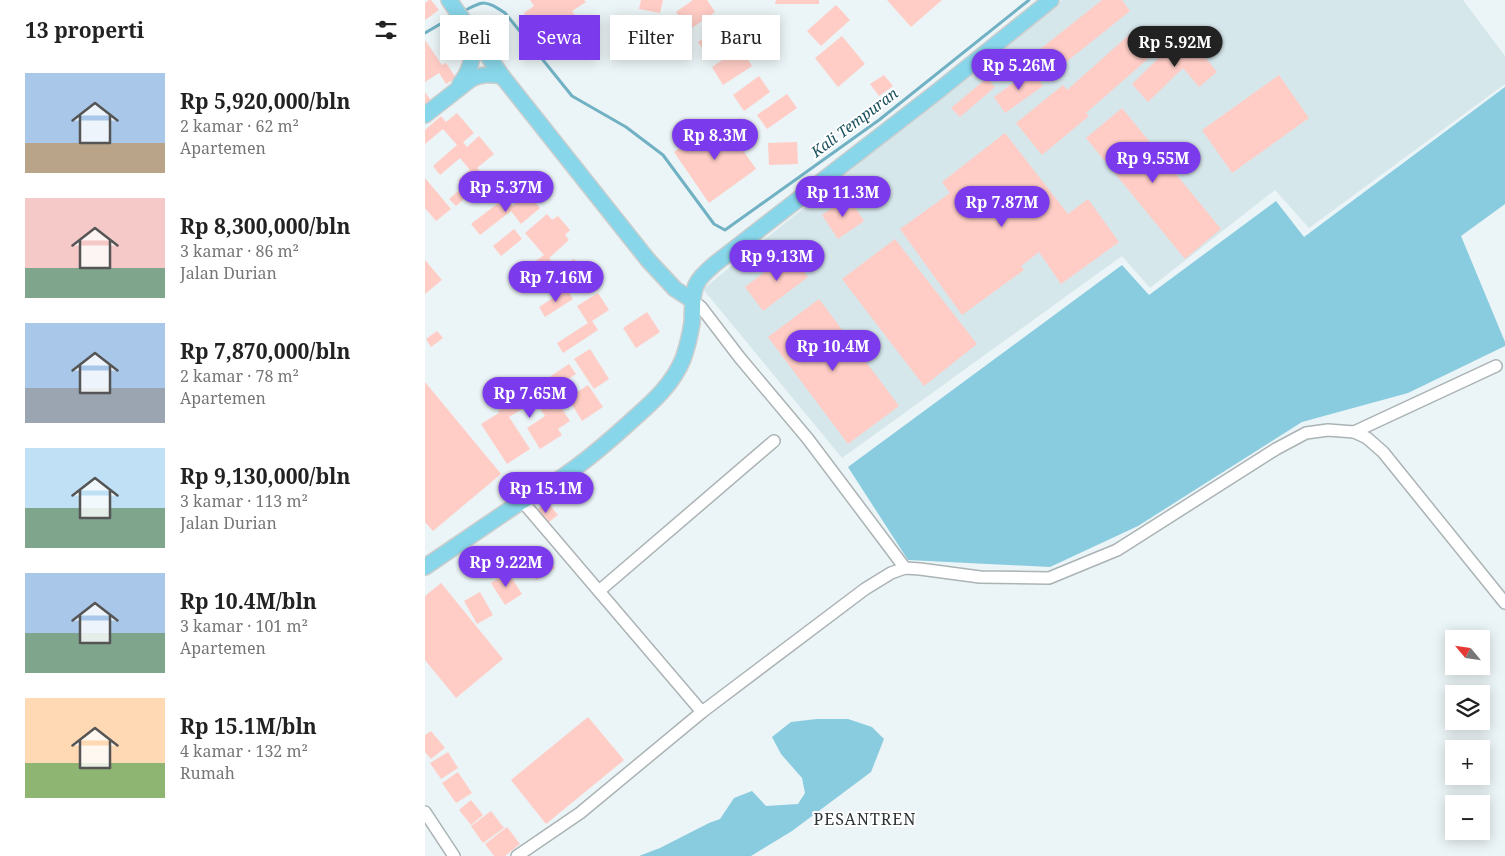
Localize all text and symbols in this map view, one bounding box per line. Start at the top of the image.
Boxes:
chip: Beli [440,15,509,60]
chip: Sewa [519,15,600,60]
chip: Filter [610,15,692,60]
chip: Baru [702,15,780,60]
text: 13 properti [25,16,144,44]
icon: filters [372,16,400,44]
pin: Rp 5.92M [1123,26,1227,68]
text: Rp 5.92M [1139,31,1211,53]
pin: Rp 5.26M [967,48,1071,91]
text: Rp 5.26M [983,54,1055,76]
water label: Kali Tempuran [806,83,901,162]
text: Rp 5,920,000/bln [180,87,350,115]
icon: home [65,93,125,153]
text: 2 kamar · 62 m² [180,115,299,137]
pin: Rp 8.3M [669,119,761,161]
text: Rp 8.3M [683,124,747,146]
text: Apartemen [180,137,266,159]
pin: Rp 9.55M [1101,142,1205,184]
text: Rp 9.55M [1117,147,1189,169]
pin: Rp 5.37M [454,170,558,213]
text: Rp 5.37M [470,176,542,198]
pin: Rp 11.3M [791,176,895,218]
text: Rp 11.3M [807,181,879,203]
pin: Rp 7.87M [950,186,1054,228]
text: Rp 7.87M [966,191,1038,213]
text: Rp 8,300,000/bln [180,212,350,240]
icon: home [65,218,125,278]
text: 3 kamar · 86 m² [180,240,299,262]
pin: Rp 9.13M [725,240,829,282]
text: Rp 9.13M [741,245,813,267]
pin: Rp 7.16M [504,260,608,303]
text: Jalan Durian [180,262,277,284]
text: Rp 7.16M [520,266,592,288]
pin: Rp 10.4M [781,330,885,372]
text: Rp 10.4M [797,335,869,357]
text: Rp 7,870,000/bln [180,337,350,365]
icon: home [65,343,125,403]
text: 2 kamar · 78 m² [180,365,299,387]
pin: Rp 7.65M [478,376,582,419]
text: Rp 7.65M [494,382,566,404]
text: Apartemen [180,387,266,409]
text: Rp 9,130,000/bln [180,462,350,490]
icon: home [65,468,125,528]
pin: Rp 15.1M [494,472,598,514]
text: Rp 15.1M [510,477,582,499]
text: 3 kamar · 113 m² [180,490,308,512]
text: Jalan Durian [180,512,277,534]
pin: Rp 9.22M [454,546,558,588]
text: Rp 9.22M [470,551,542,573]
text: Rp 10.4M/bln [180,587,317,615]
icon: home [65,593,125,653]
text: 3 kamar · 101 m² [180,615,308,637]
north arrow [1445,630,1490,675]
map controls [1445,630,1490,840]
text: Apartemen [180,637,266,659]
button: layers [1445,685,1490,730]
text: Rp 15.1M/bln [180,712,317,740]
icon: home [65,718,125,778]
text: 4 kamar · 132 m² [180,740,308,762]
button: + [1445,740,1490,785]
text: Rumah [180,762,235,784]
button: − [1445,795,1490,840]
district label: PESANTREN [814,808,916,830]

